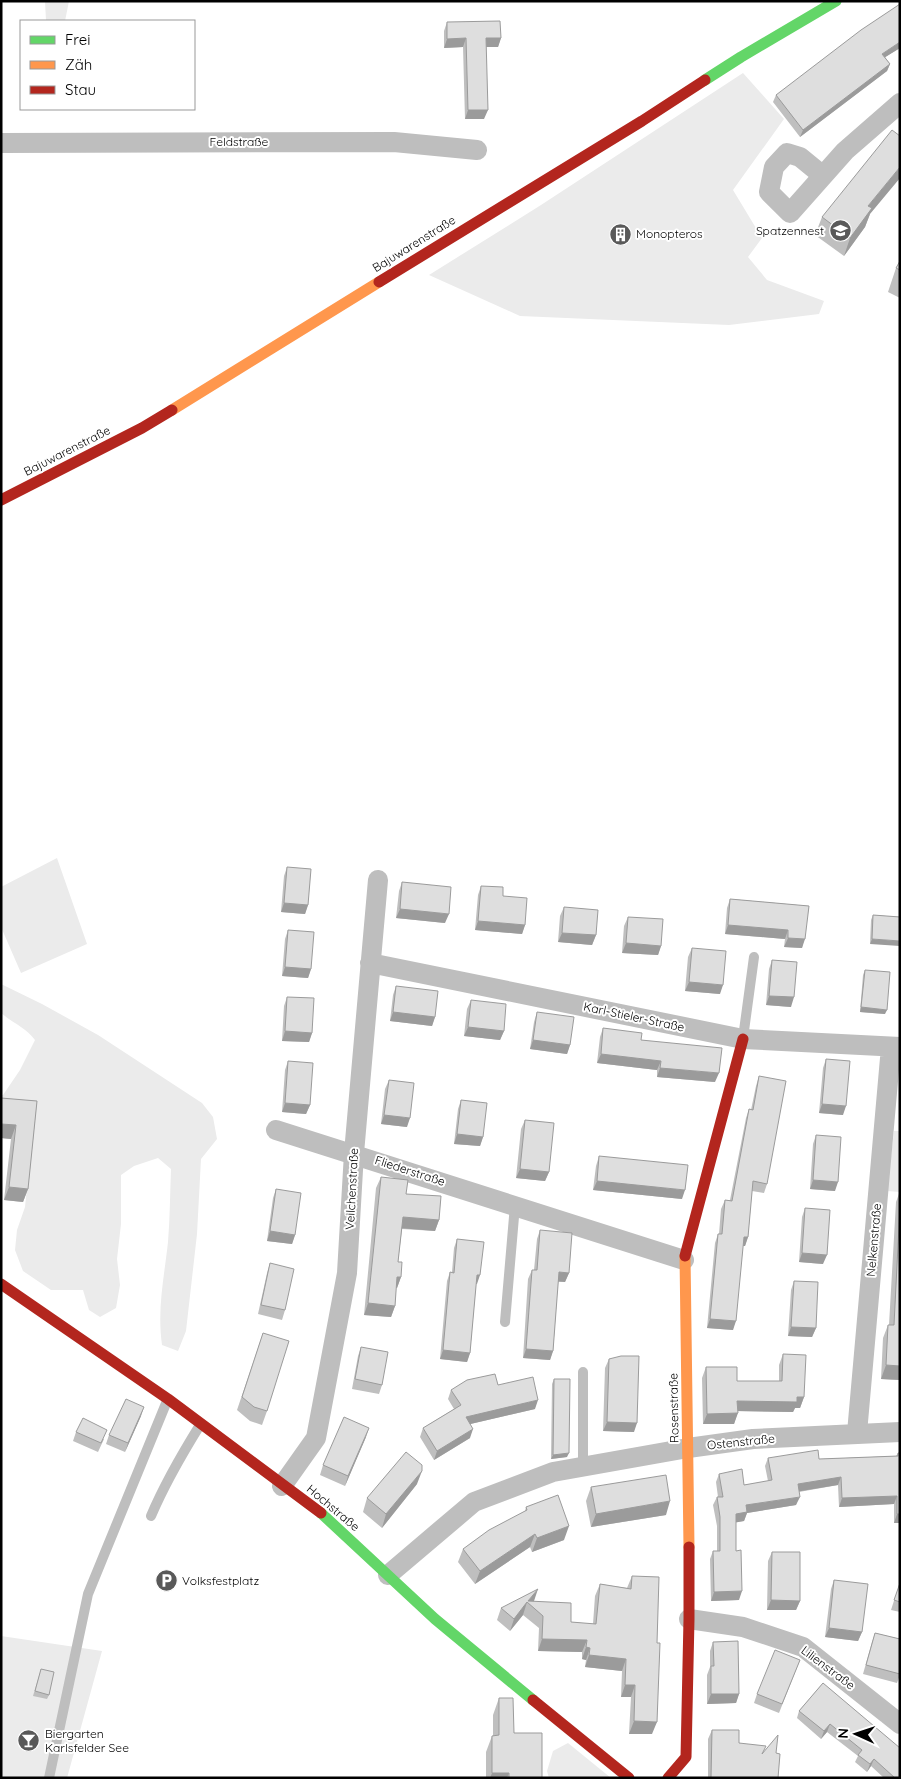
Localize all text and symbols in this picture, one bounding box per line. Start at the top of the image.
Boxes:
legend [20,20,195,110]
text: Frei [65,30,91,49]
text: Zäh [65,55,92,74]
text: Stau [65,80,96,99]
street label: Feldstraße [210,134,269,149]
street label: Bajuwarenstraße [369,212,458,275]
school or university icon: Spatzennest [828,219,852,243]
building icon: Monopteros [608,222,632,246]
place label: Spatzennest [756,223,824,238]
place label: Monopteros [636,226,703,241]
street label: Bajuwarenstraße [21,422,113,479]
street label: Karl-Stieler-Straße [582,998,686,1035]
street label: Veilchenstraße [342,1147,361,1230]
street label: Fliederstraße [373,1152,447,1189]
street label: Nelkenstraße [863,1202,884,1277]
street label: Rosenstraße [665,1373,682,1443]
street label: Ostenstraße [706,1430,776,1453]
street label: Hochstraße [304,1481,363,1534]
parking icon: Volksfestplatz [154,1569,178,1593]
place label: Volksfestplatz [182,1573,259,1588]
street label: Lilienstraße [798,1643,858,1693]
north arrow [831,1709,881,1759]
place label: Biergarten Karlsfelder See [45,1726,129,1755]
text: N [834,1728,852,1739]
bar icon: Biergarten Karlsfelder See [17,1729,41,1753]

